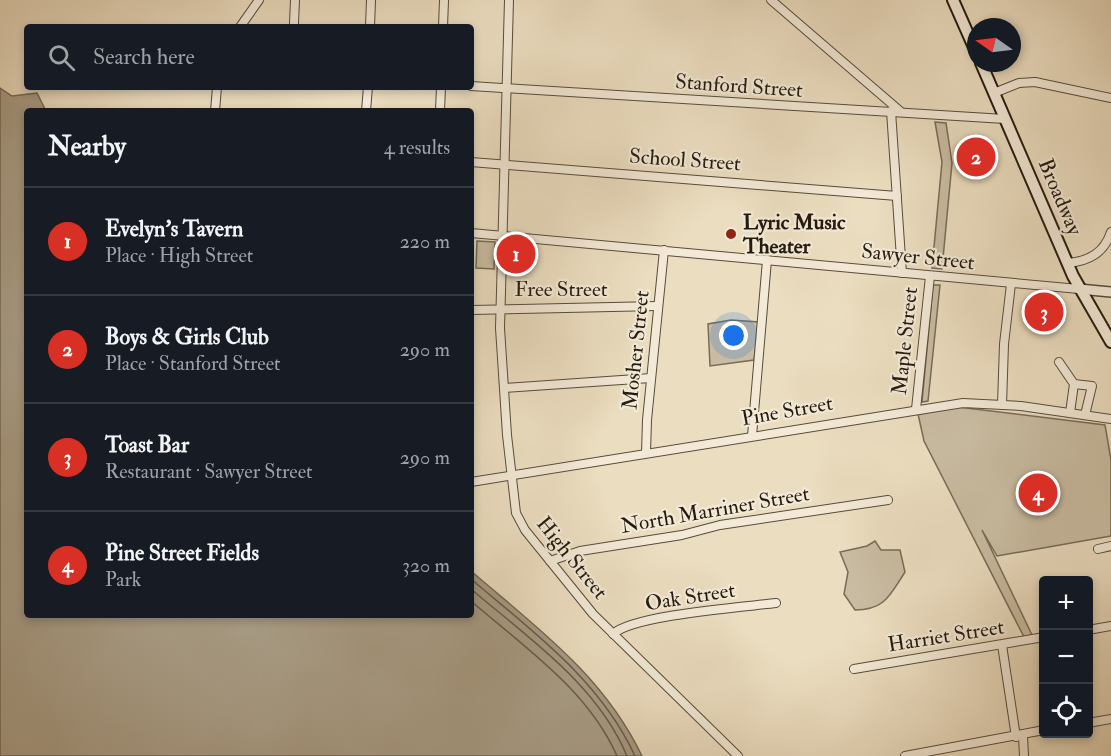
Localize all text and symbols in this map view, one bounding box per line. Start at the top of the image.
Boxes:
north arrow [967,18,1021,72]
search box [24,24,474,90]
icon: search [45,41,78,74]
text: Search here [93,43,195,71]
street label: Stanford Street [674,68,804,104]
text: Nearby [48,131,126,163]
pin: 2 [956,134,996,180]
text: 4 results [384,135,450,160]
street label: School Street [628,143,742,177]
street label: Broadway [1032,154,1089,240]
place label: Lyric Music Theater [742,209,846,260]
text: Evelyn's Tavern [105,215,243,243]
marker: Lyric Music Theater [724,227,738,241]
text: 1 [64,229,71,254]
text: 220 m [400,229,450,254]
pin: 1 [496,232,536,276]
street label: Sawyer Street [860,238,976,276]
text: Place · High Street [105,243,253,268]
street label: Free Street [514,276,608,303]
street label: Maple Street [886,285,924,396]
street label: Mosher Street [616,289,656,411]
pin: 3 [1024,290,1064,334]
your location [719,321,748,350]
text: Boys & Girls Club [105,323,269,351]
text: 2 [62,337,73,362]
text: 290 m [400,337,450,362]
text: Place · Stanford Street [105,351,281,376]
street label: Pine Street [739,390,835,432]
text: Toast Bar [105,431,189,459]
text: 3 [64,445,71,470]
text: 290 m [400,445,450,470]
text: Restaurant · Sawyer Street [105,459,313,484]
pin: 4 [1018,470,1058,516]
street label: North Marriner Street [619,480,812,540]
street label: High Street [530,511,614,605]
text: Pine Street Fields [105,539,259,567]
text: 4 [62,553,73,578]
text: 320 m [402,553,450,578]
text: Park [105,567,141,592]
map controls [1039,576,1093,738]
button: + [1039,576,1093,630]
street label: Oak Street [643,577,737,617]
street label: Harriet Street [886,613,1006,659]
button: − [1039,630,1093,684]
button: locate [1039,684,1093,738]

